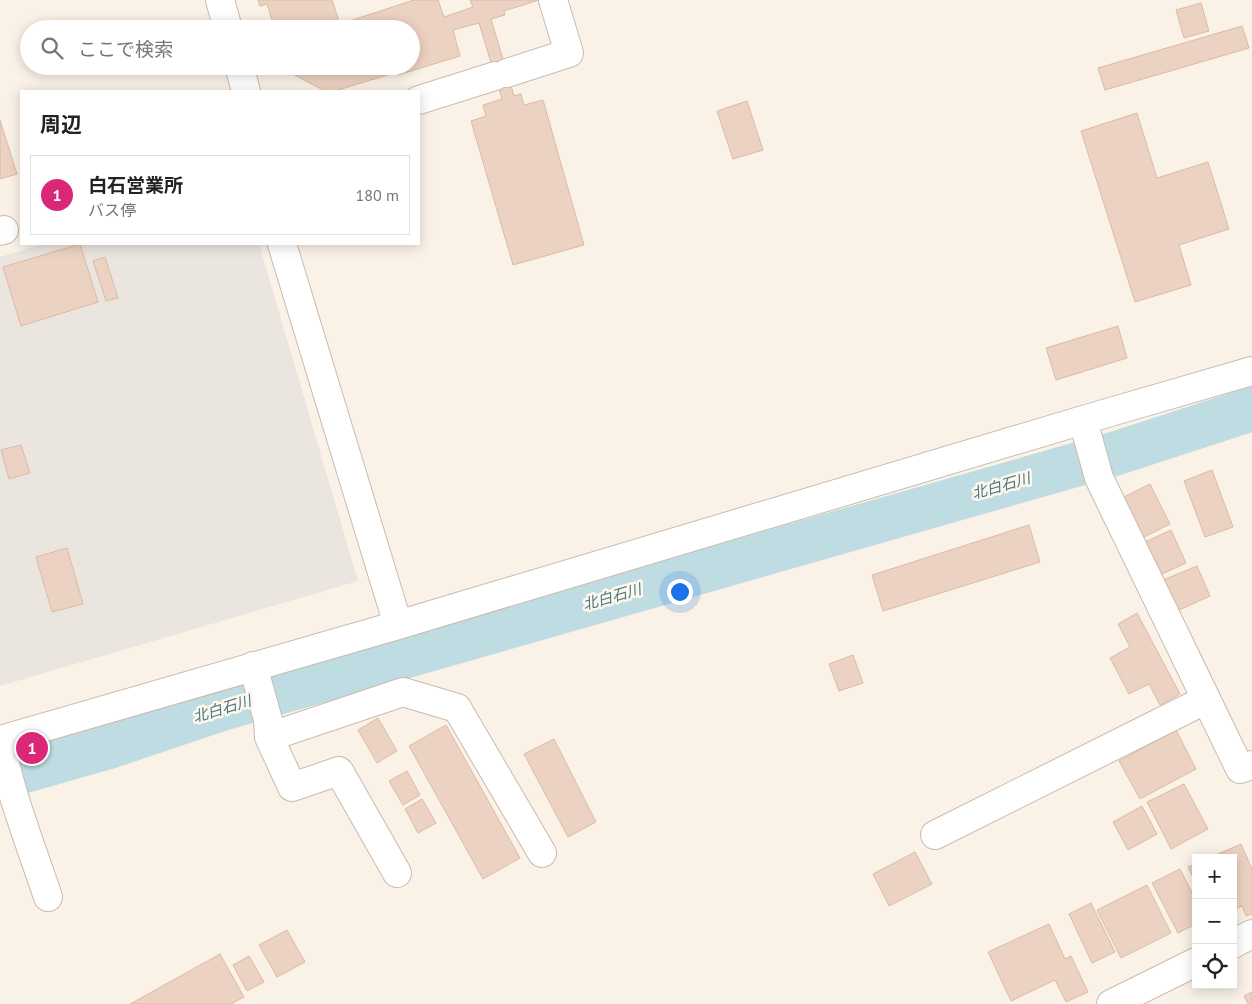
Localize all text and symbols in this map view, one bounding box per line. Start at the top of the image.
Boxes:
search box [20,20,420,75]
icon: search [38,34,66,62]
text: ここで検索 [78,37,173,61]
text: 周辺 [40,111,82,138]
text: 白石営業所 [88,173,183,197]
text: 1 [52,185,62,205]
text: 180 m [356,185,399,205]
text: バス停 [88,200,136,220]
water label: 北白石川 [969,468,1034,503]
water label: 北白石川 [580,579,645,614]
your location [667,579,693,605]
water label: 北白石川 [190,690,255,726]
pin: 1 [16,729,48,767]
map controls [1192,854,1237,989]
button: + [1192,854,1237,899]
button: − [1192,899,1237,944]
button: locate [1192,944,1237,989]

